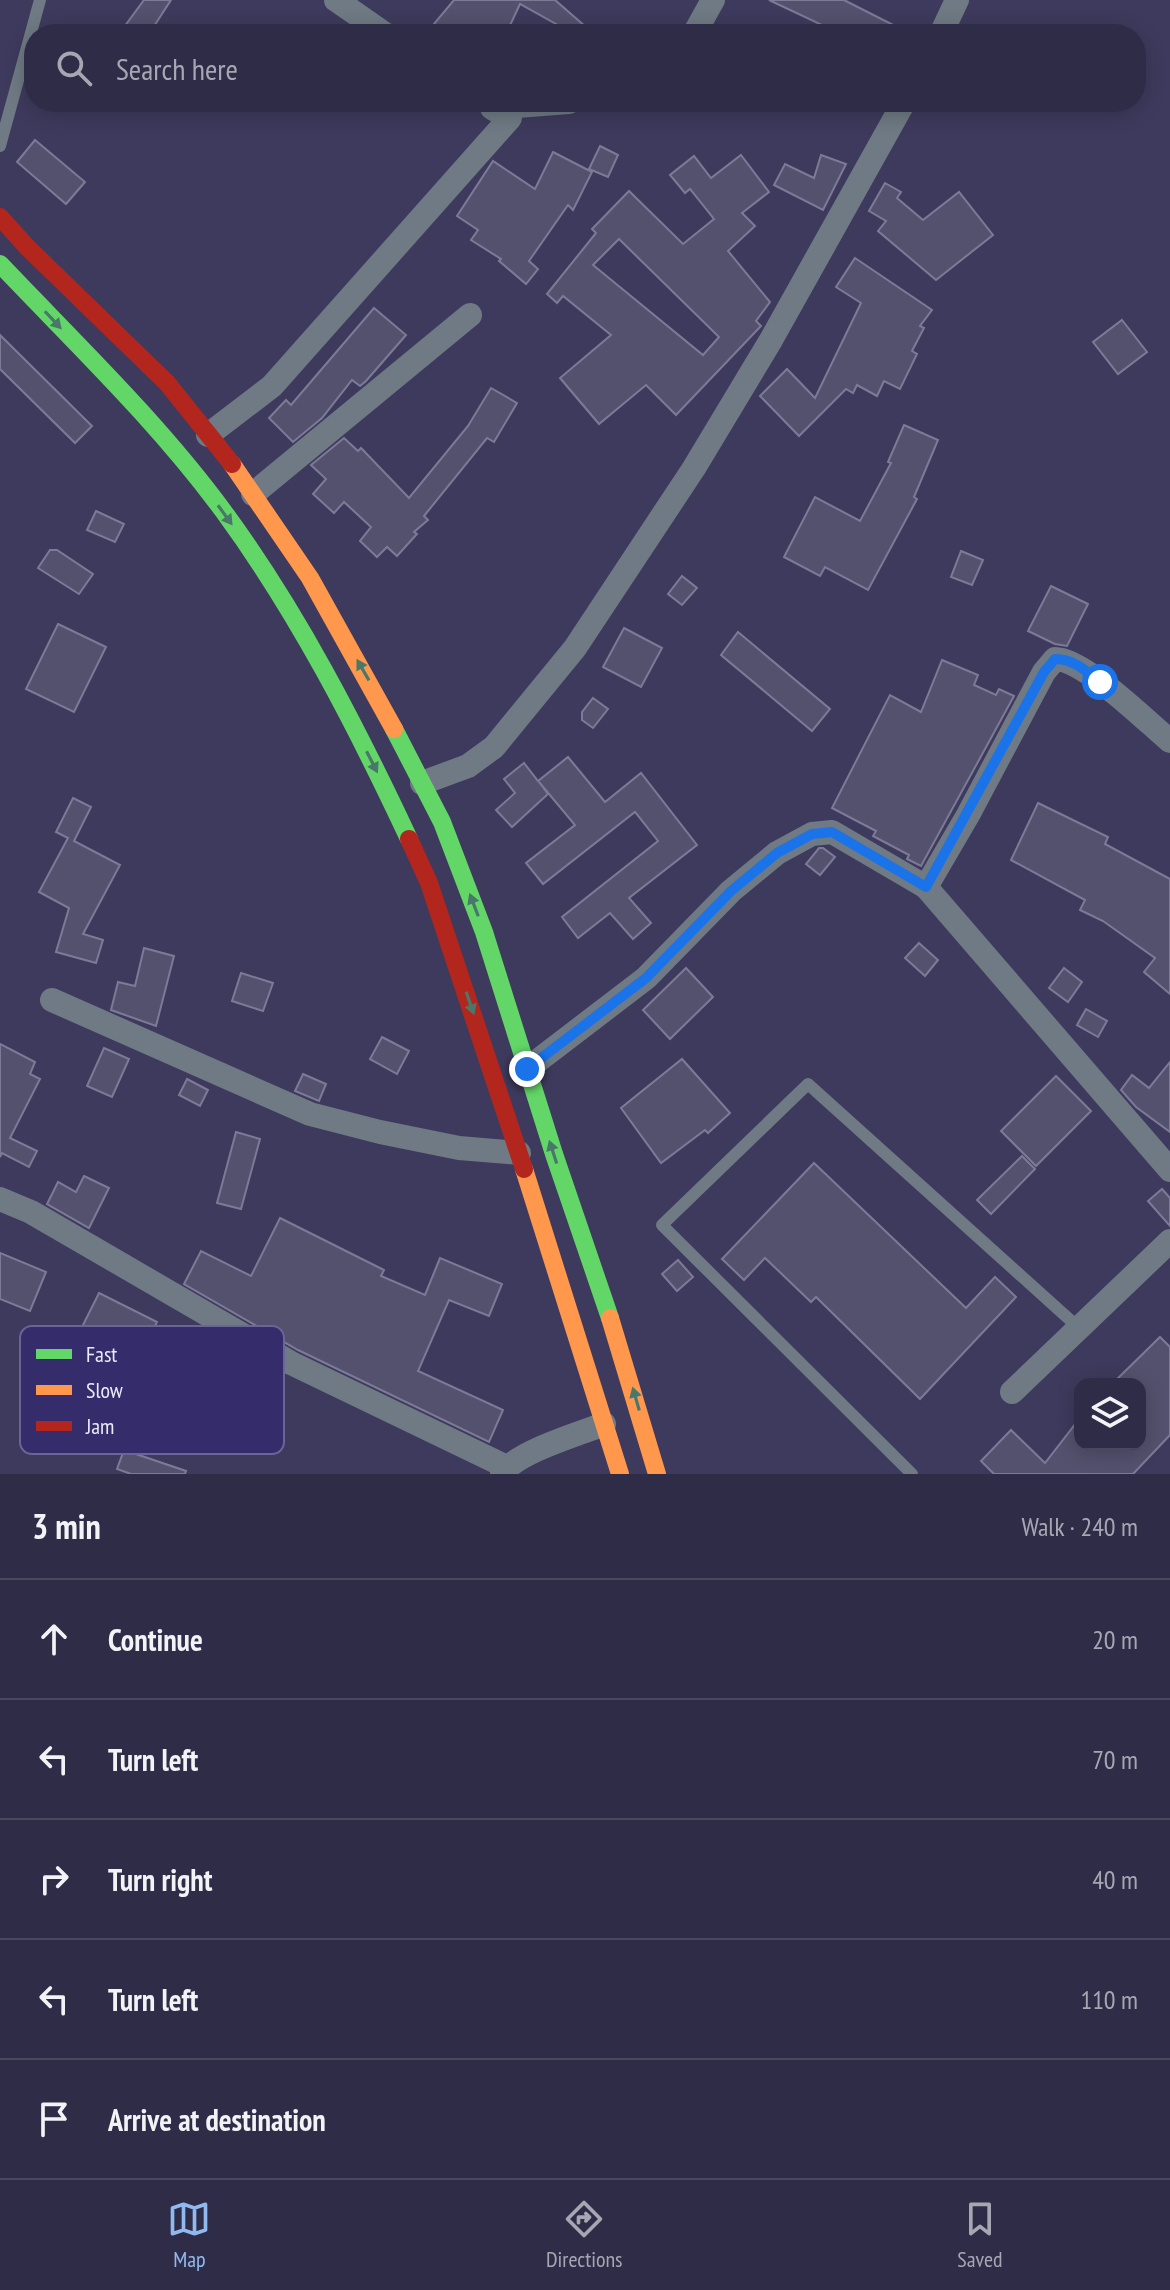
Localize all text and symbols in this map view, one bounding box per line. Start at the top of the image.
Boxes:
search box [24,24,1146,112]
icon: search [52,46,96,90]
text: Search here [116,49,238,88]
one-way arrow [44,311,62,330]
one-way arrow [217,505,233,525]
one-way arrow [356,659,370,682]
route start [1082,664,1118,700]
one-way arrow [365,751,379,774]
one-way arrow [467,893,480,917]
one-way arrow [465,991,477,1015]
route end [509,1051,545,1087]
one-way arrow [547,1140,559,1164]
legend [20,1326,284,1454]
text: Fast [86,1340,117,1368]
text: Slow [86,1376,123,1404]
map controls [1074,1378,1146,1450]
button: layers [1074,1378,1146,1450]
one-way arrow [629,1387,641,1412]
text: Jam [85,1412,114,1440]
text: 3 min [32,1504,101,1548]
text: Walk · 240 m [1021,1510,1138,1543]
icon: ahead [32,1617,76,1661]
text: Continue [108,1620,203,1659]
text: 20 m [1092,1623,1138,1656]
icon: left [32,1737,76,1781]
text: Turn left [108,1740,198,1779]
text: 70 m [1092,1743,1138,1776]
icon: right [32,1857,76,1901]
text: Turn right [108,1860,212,1899]
text: 40 m [1092,1863,1138,1896]
icon: left [32,1977,76,2021]
text: Turn left [108,1980,198,2019]
text: 110 m [1080,1983,1138,2016]
icon: arrive [32,2097,76,2141]
text: Arrive at destination [108,2100,326,2139]
tab: Map [167,2197,211,2273]
tab: Directions [546,2197,623,2273]
tab: Saved [957,2197,1003,2273]

